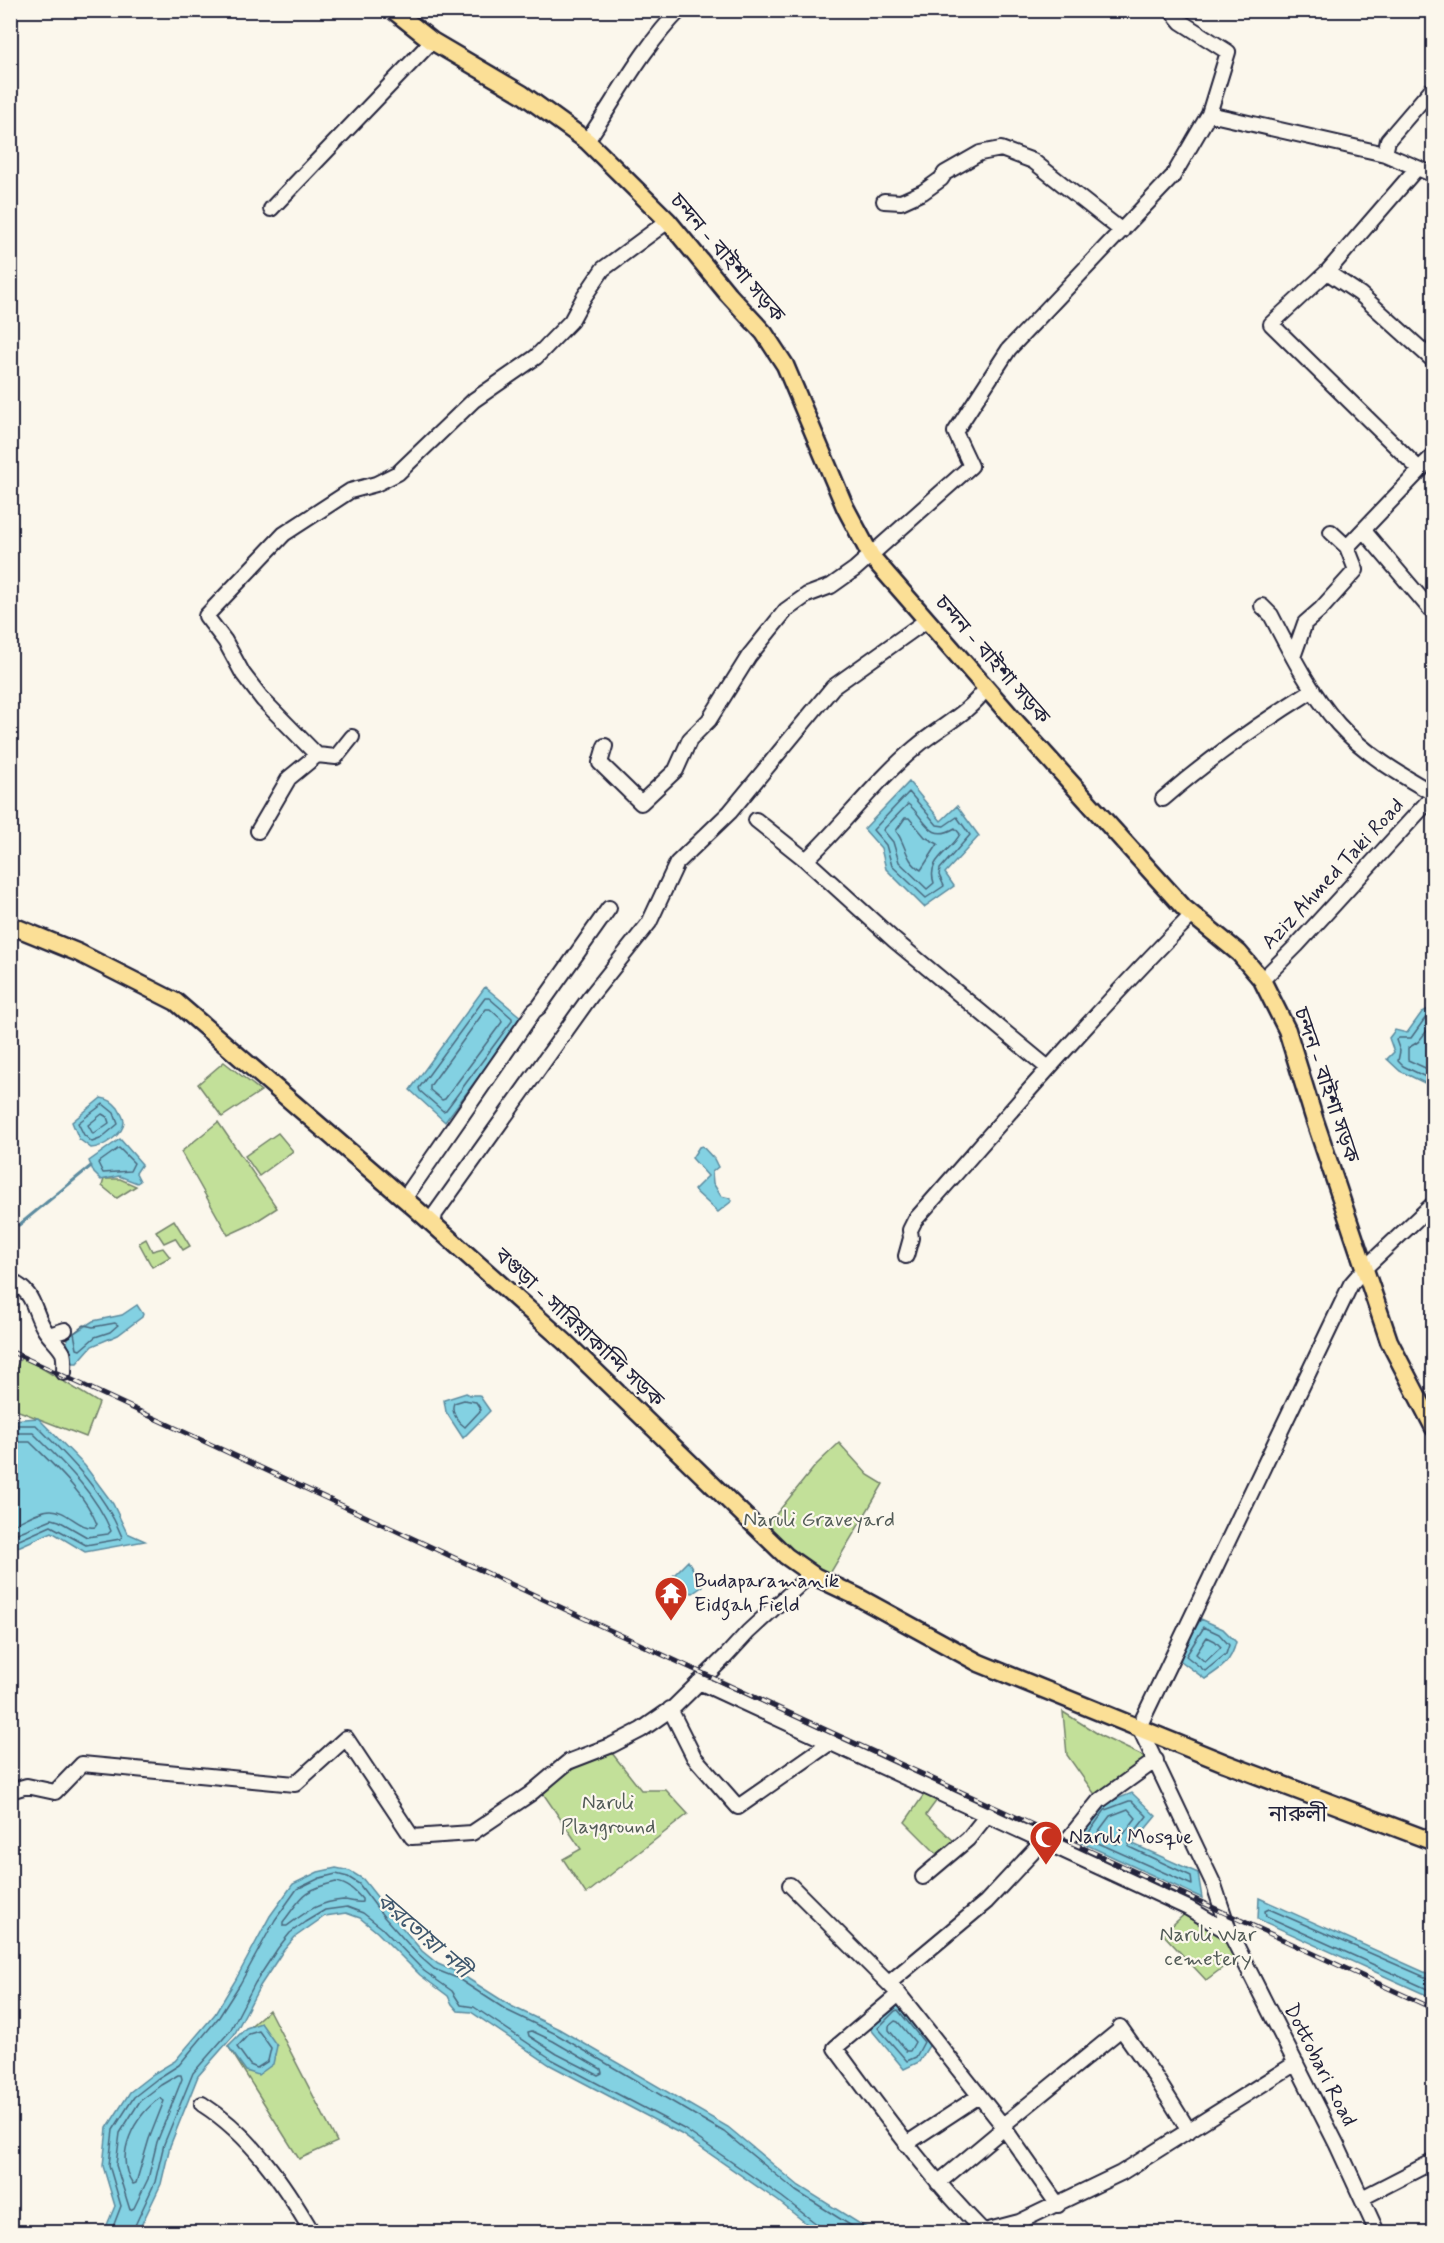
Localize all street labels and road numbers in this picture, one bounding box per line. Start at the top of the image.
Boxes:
street label: চন্দন - বাইশা সড়ক [662,187,792,329]
street label: চন্দন - বাইশা সড়ক [927,589,1057,731]
street label: Aziz Ahmed Taki Road [1255,792,1411,956]
street label: চন্দন - বাইশা সড়ক [1286,1003,1366,1167]
street label: বগুড়া - সারিয়াকান্দি সড়ক [488,1241,670,1415]
street label: Dottobari Road [1277,1999,1363,2131]

